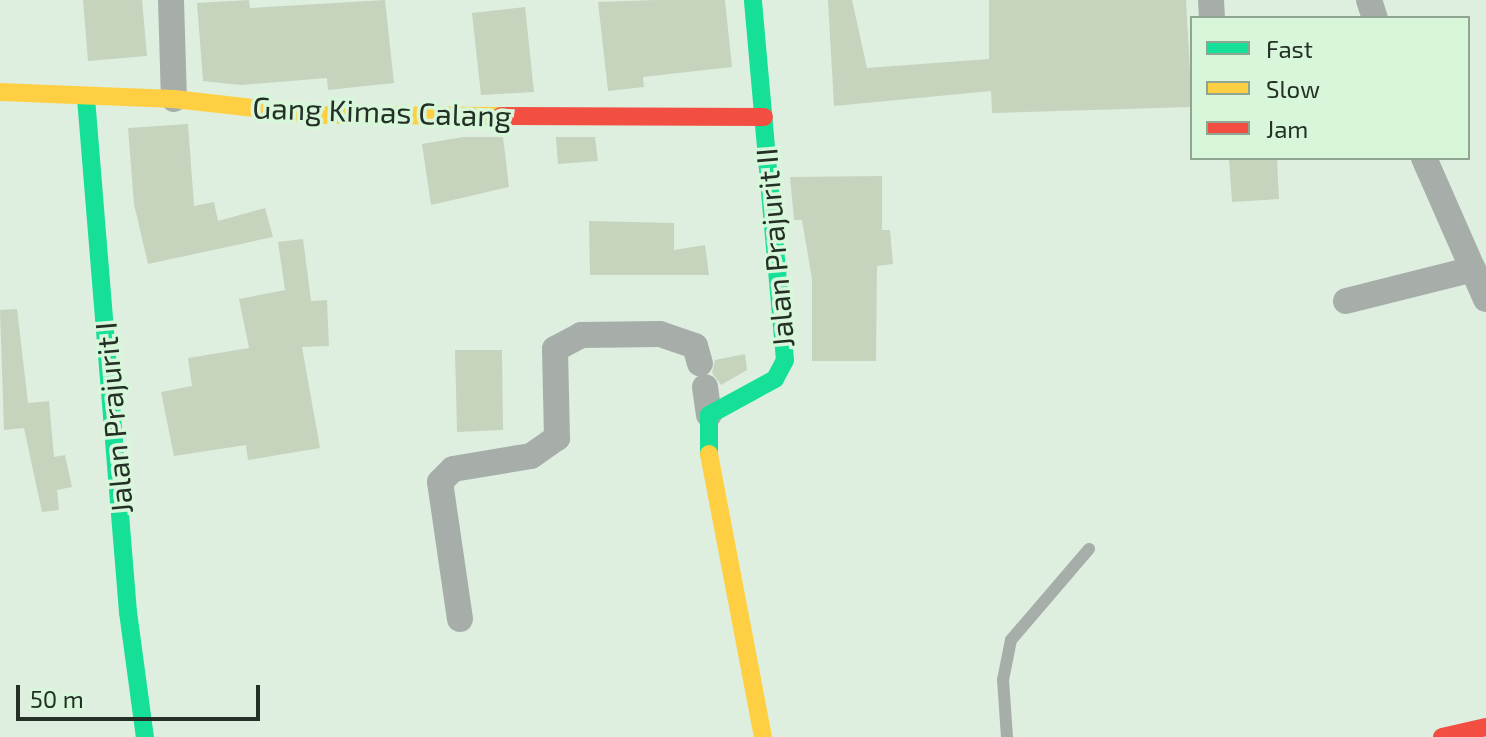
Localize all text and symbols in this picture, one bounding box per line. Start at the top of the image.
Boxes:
legend [1190,16,1470,160]
text: Fast [1266,34,1313,63]
text: Slow [1266,74,1320,103]
street label: Gang Kimas Calang [252,88,512,134]
text: Jam [1266,114,1308,143]
street label: Jalan Prajurit II [747,147,801,349]
street label: Jalan Prajurit I [87,321,139,515]
scale bar [20,669,264,719]
text: 50 m [30,684,84,713]

